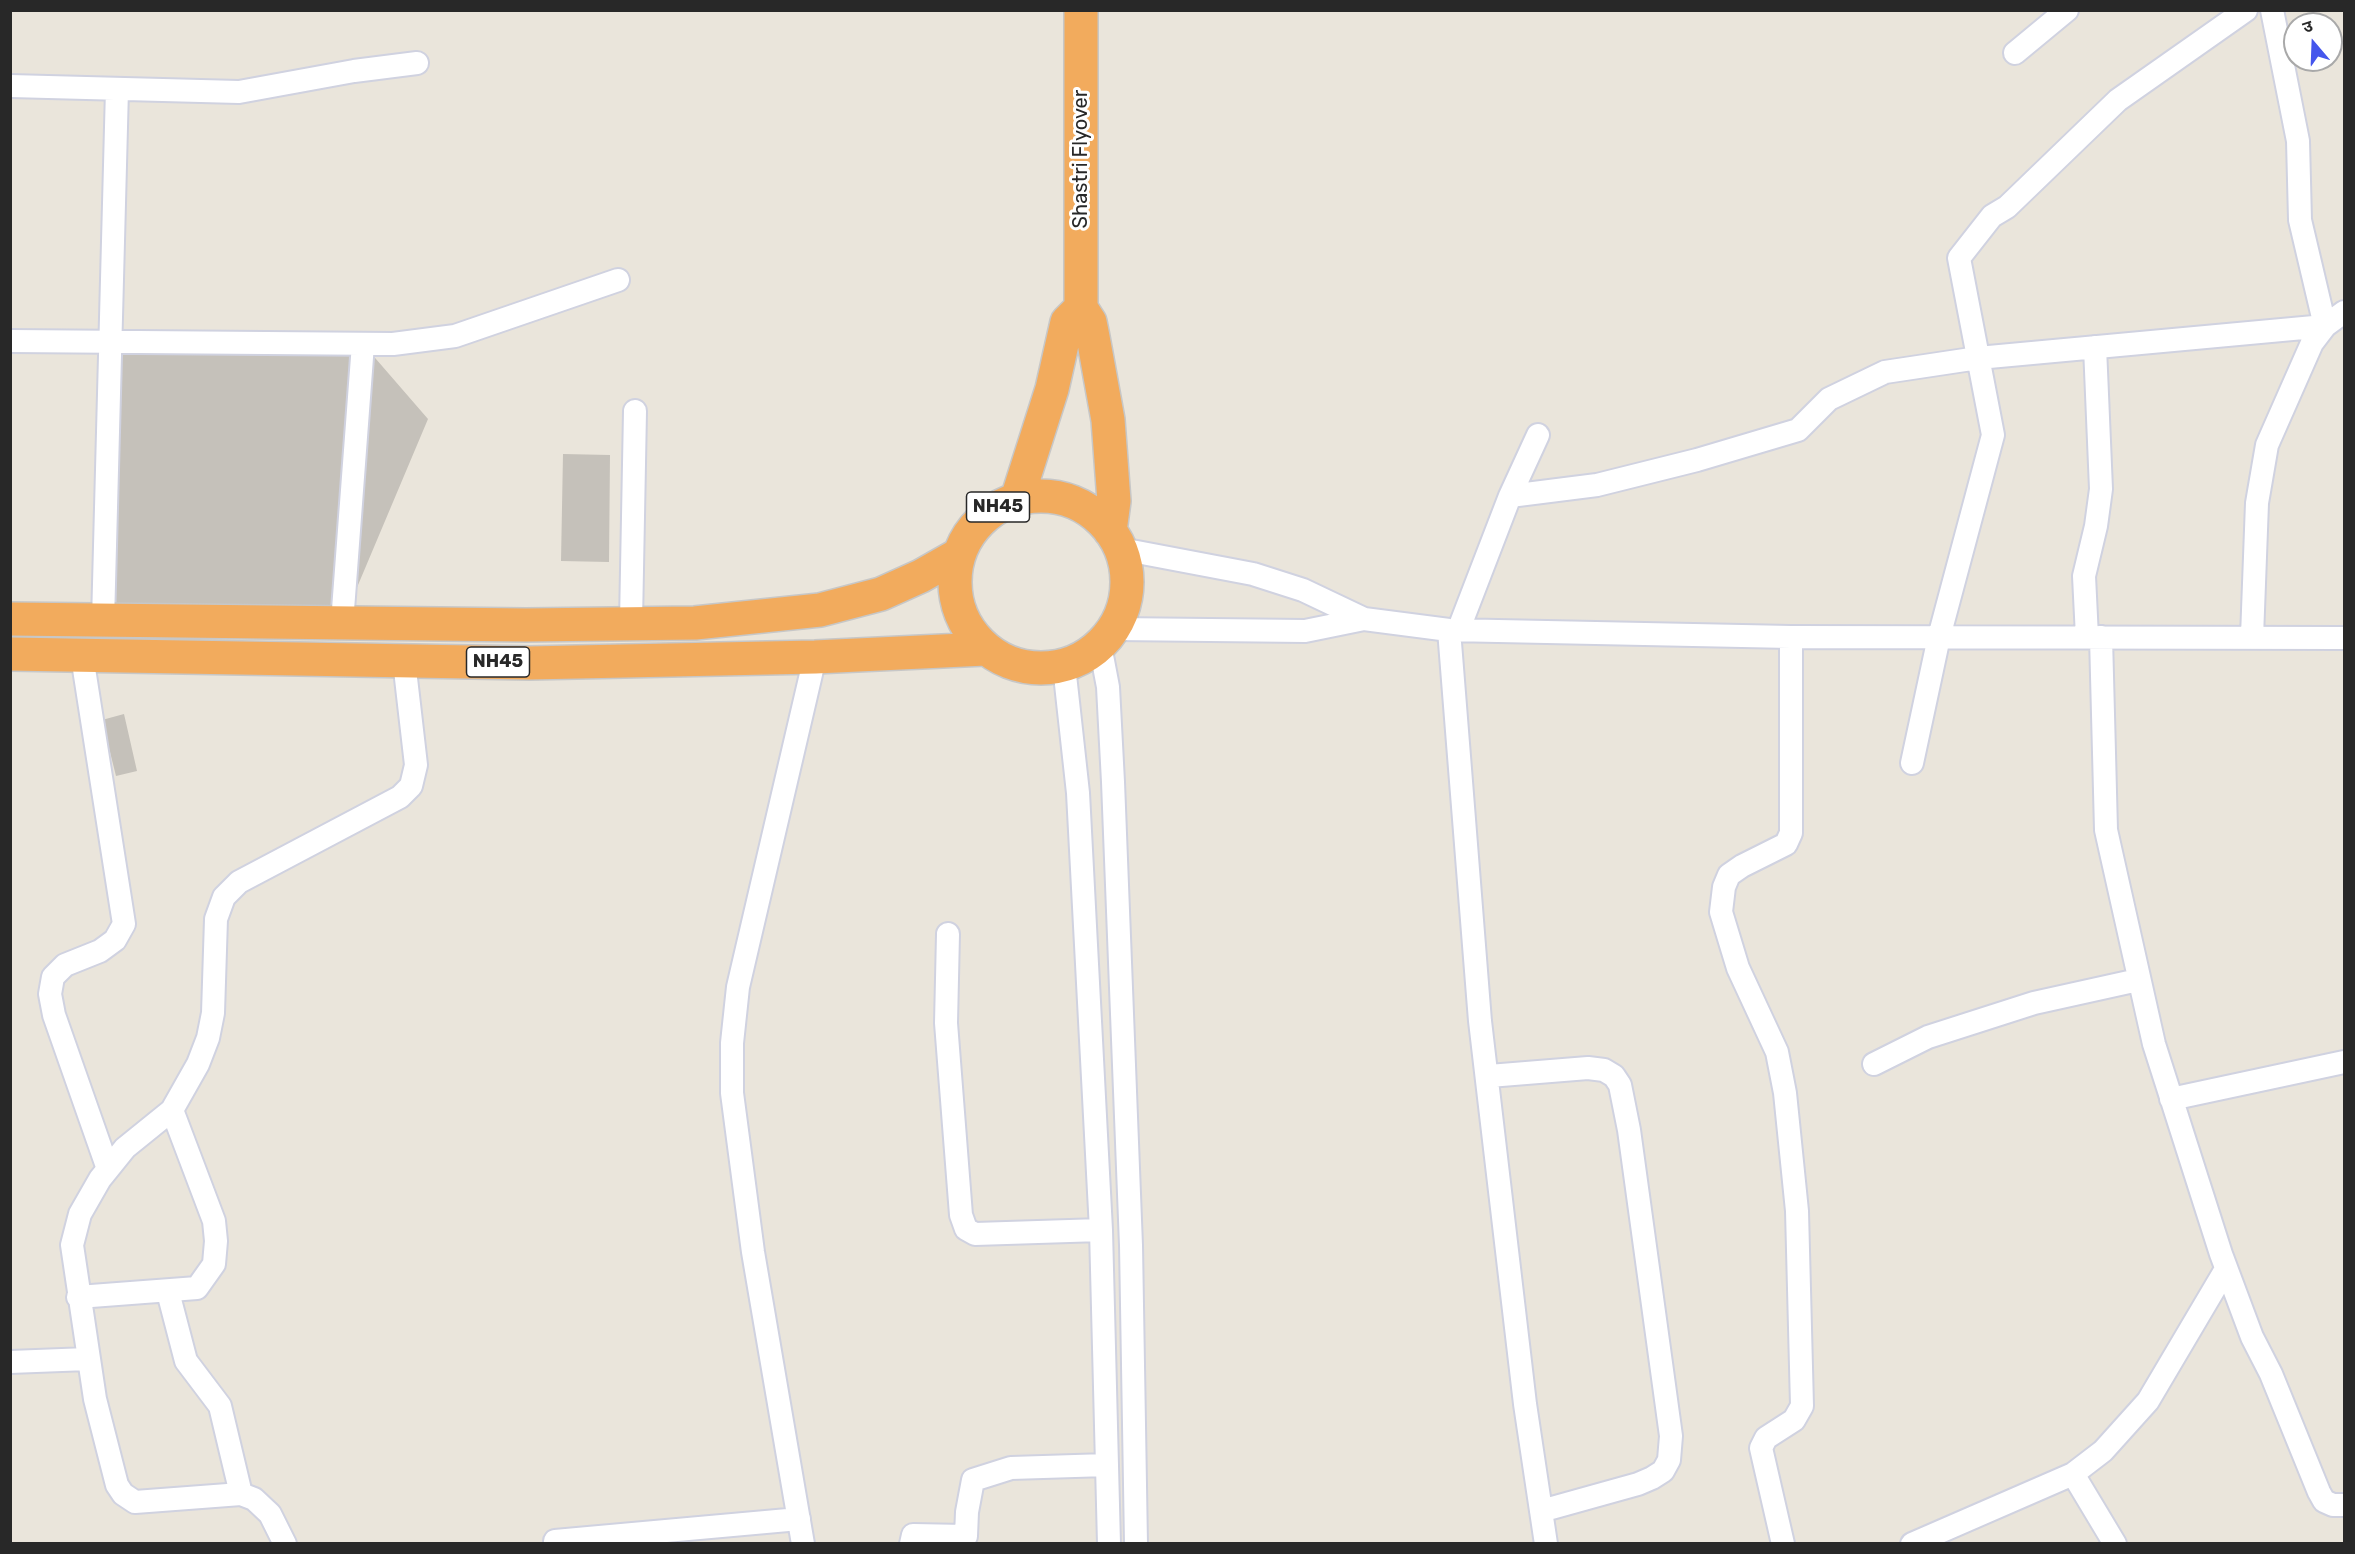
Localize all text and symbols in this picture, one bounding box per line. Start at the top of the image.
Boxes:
north arrow [2283,12,2343,72]
text: उ [2300,16,2315,37]
street label: Shastri Flyover [1069,90,1093,228]
road number: NH45 [966,492,1030,522]
road number: NH45 [466,647,530,677]

